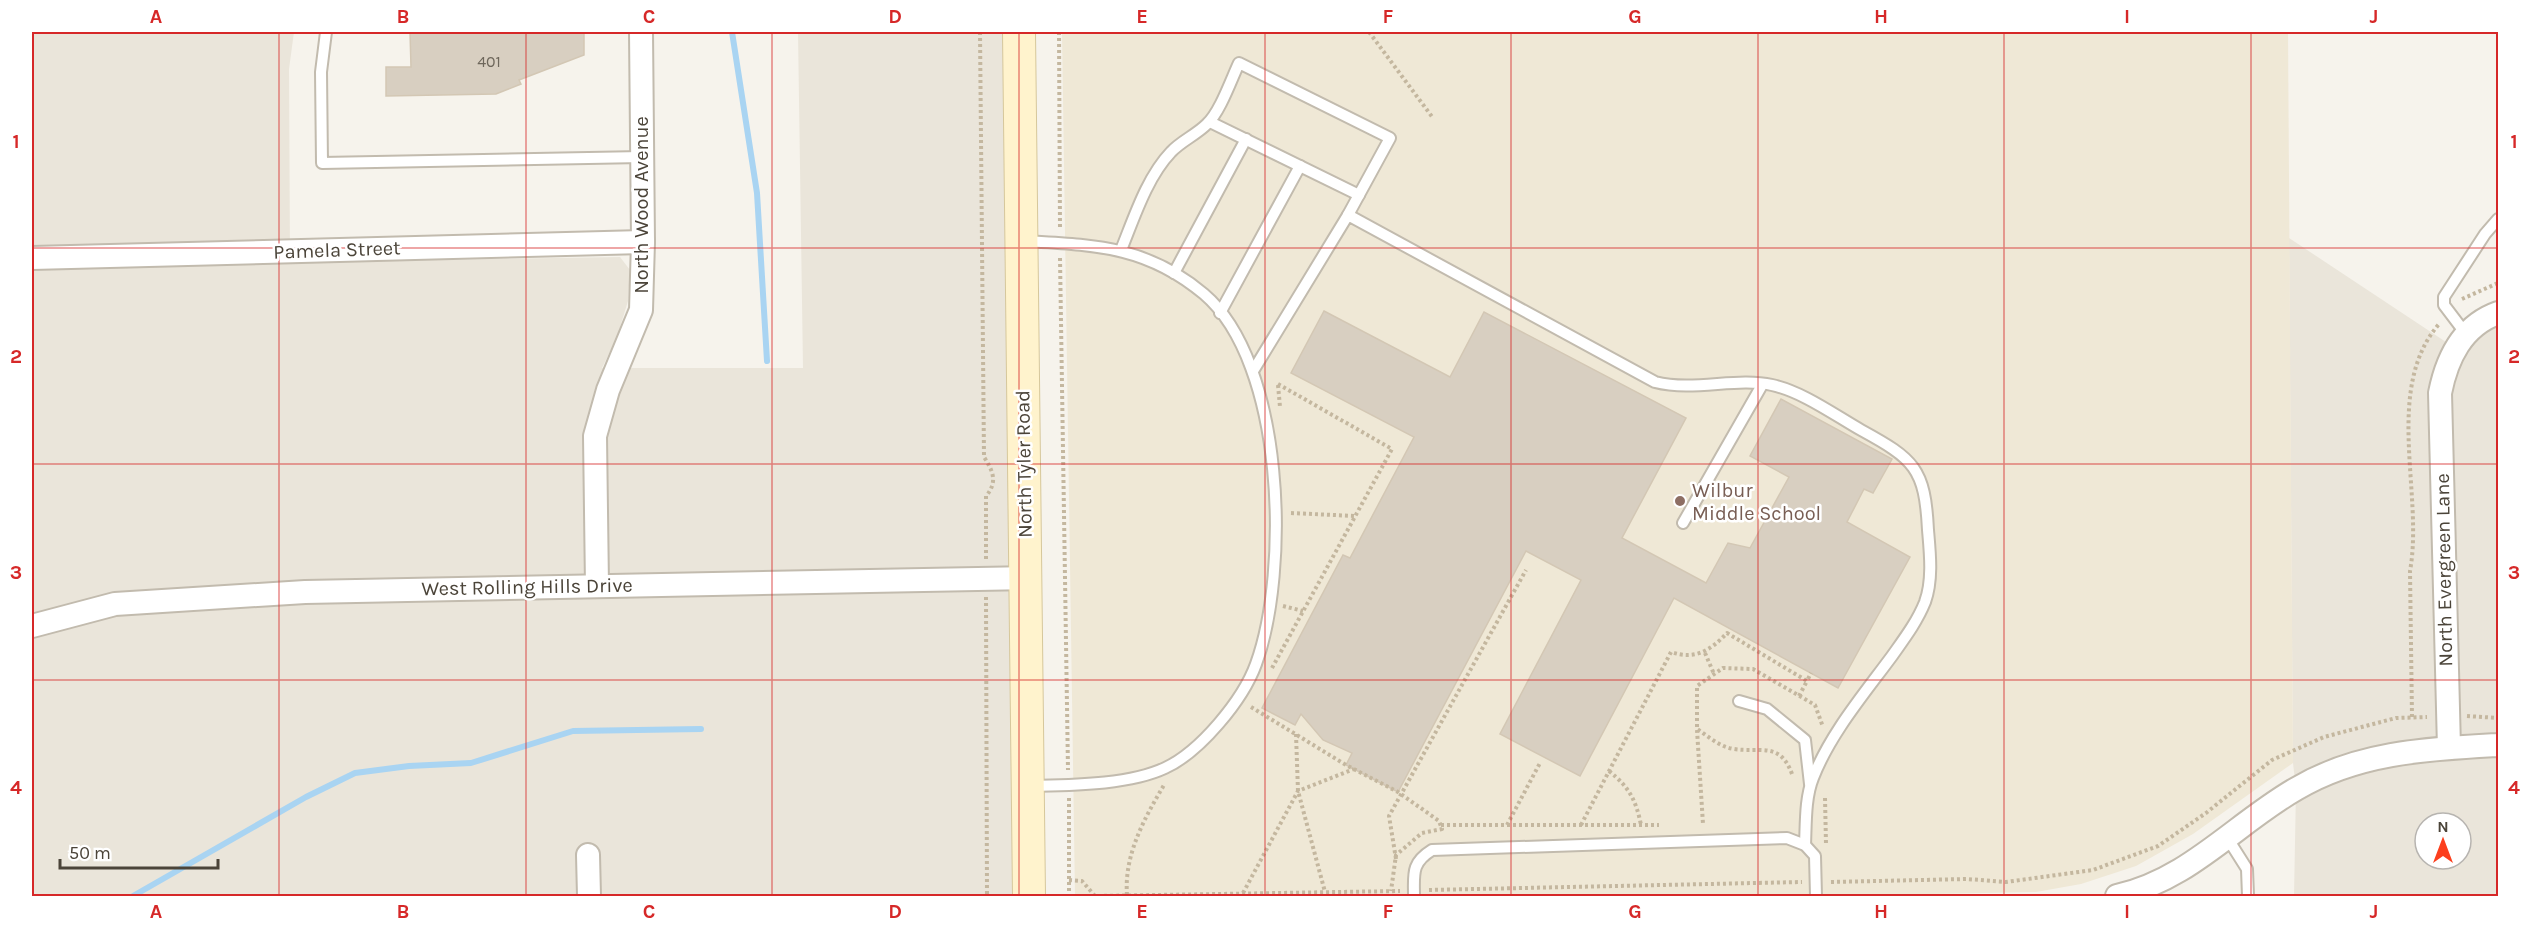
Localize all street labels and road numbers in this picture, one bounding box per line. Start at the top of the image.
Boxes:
street label: North Wood Avenue [630,116,653,294]
street label: Pamela Street [273,236,401,264]
street label: North Tyler Road [1011,390,1037,538]
street label: North Evergreen Lane [2431,473,2457,667]
street label: West Rolling Hills Drive [421,574,633,600]

